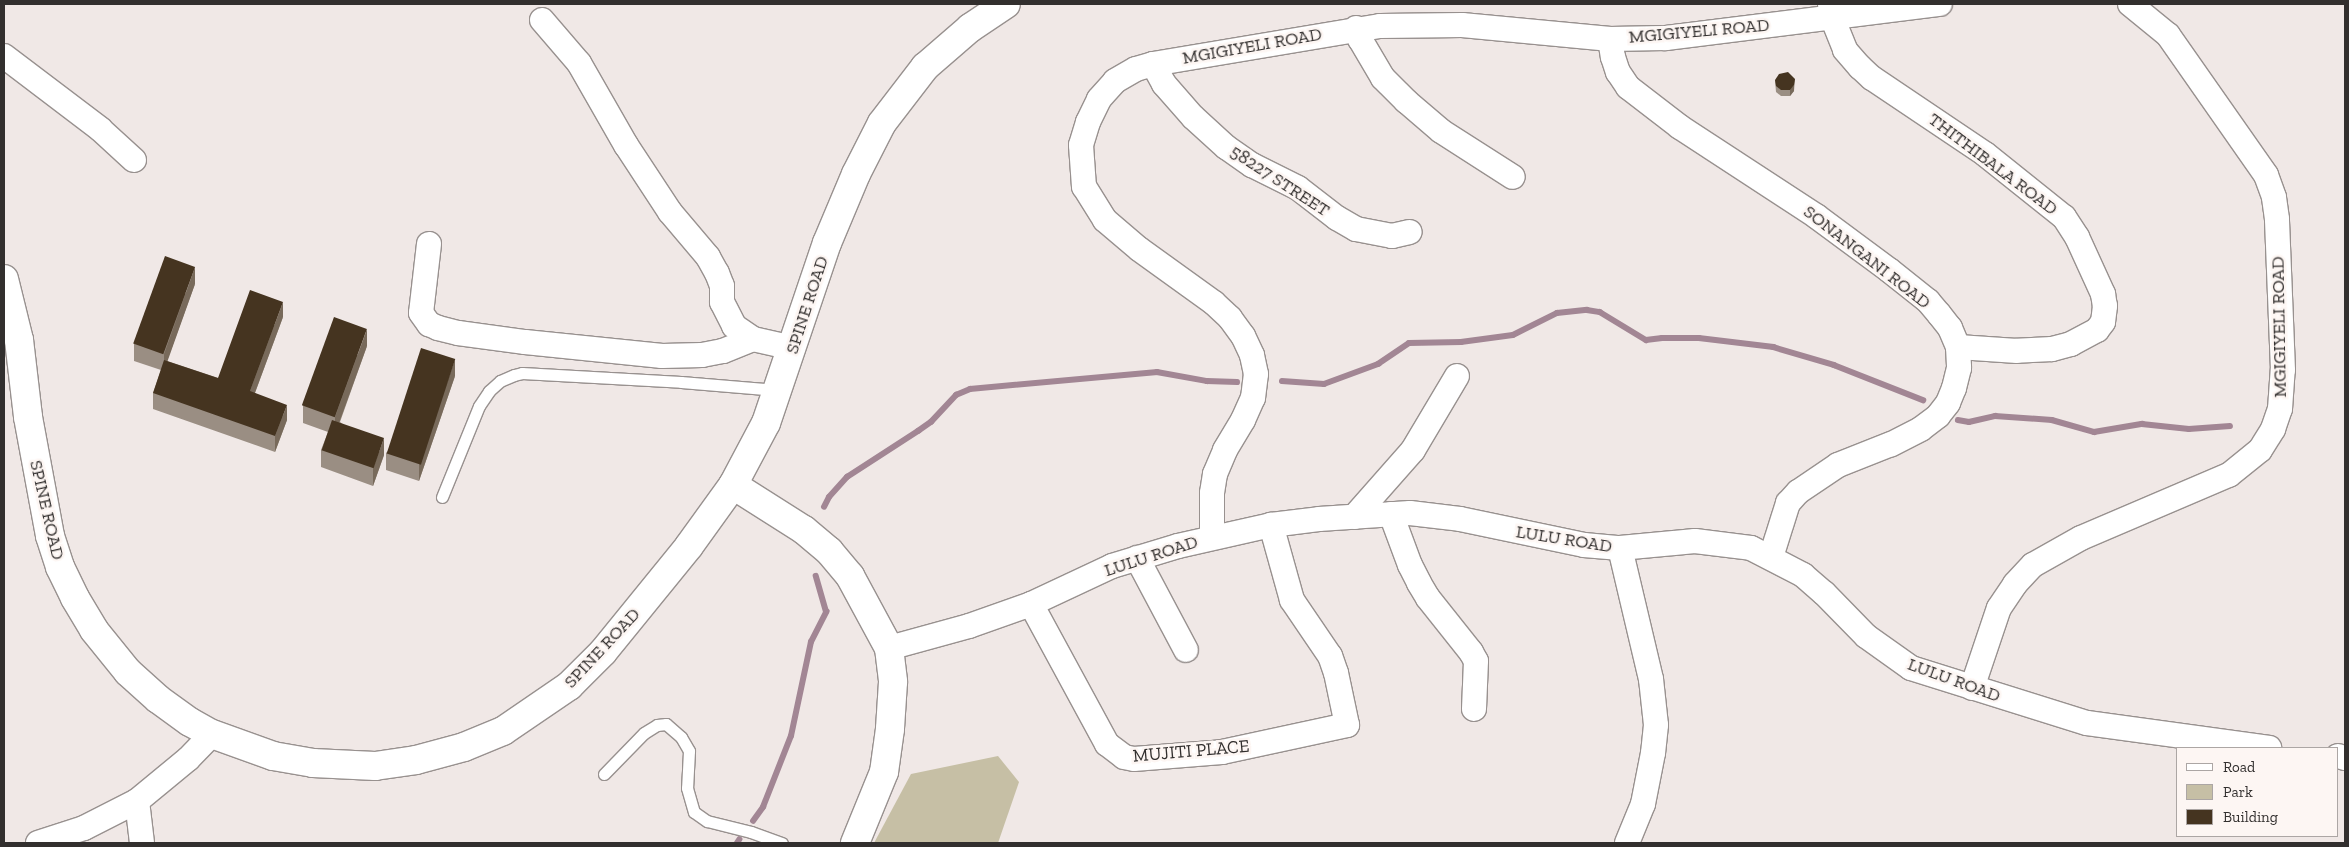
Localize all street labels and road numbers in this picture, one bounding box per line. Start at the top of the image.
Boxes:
street label: MGIGIYELI ROAD [1628,14,1770,48]
street label: MGIGIYELI ROAD [1181,23,1323,69]
street label: THITHIBALA ROAD [1924,108,2062,220]
street label: 58227 STREET [1226,141,1334,221]
street label: SONANGANI ROAD [1799,201,1935,313]
street label: SPINE ROAD [781,253,833,357]
street label: MGIGIYELI ROAD [2267,256,2291,398]
street label: SPINE ROAD [25,458,69,562]
street label: LULU ROAD [1514,521,1614,557]
street label: LULU ROAD [1102,531,1200,581]
street label: SPINE ROAD [560,604,644,692]
street label: LULU ROAD [1905,653,2003,707]
street label: MUJITI PLACE [1132,735,1250,767]

